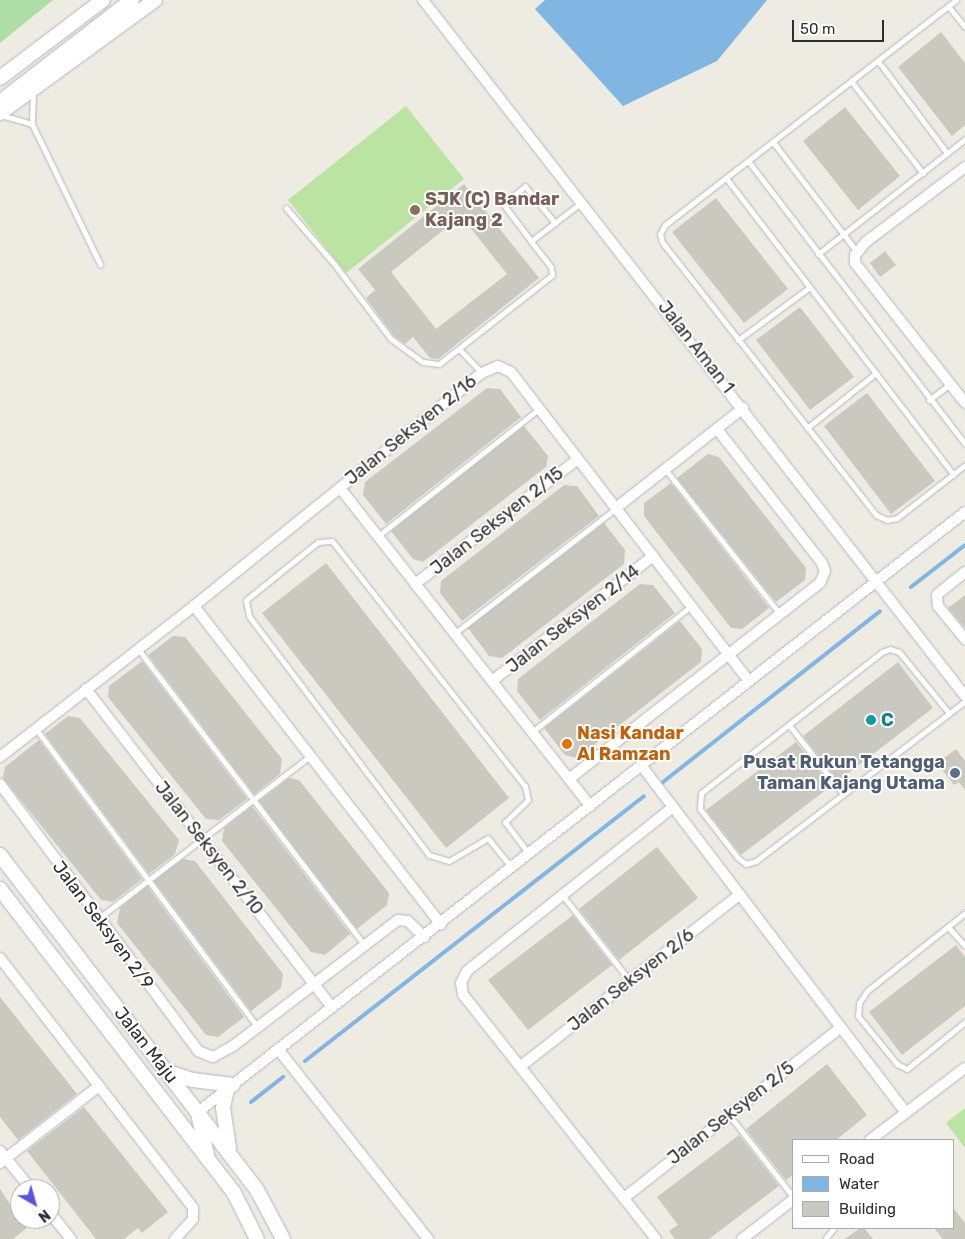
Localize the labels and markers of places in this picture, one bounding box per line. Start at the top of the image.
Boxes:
place label: SJK (C) Bandar Kajang 2 [425,189,559,232]
marker: SJK (C) Bandar Kajang 2 [409,204,421,216]
place label: C [881,709,894,731]
marker: C [865,714,877,726]
place label: Nasi Kandar Al Ramzan [577,723,684,766]
marker: Nasi Kandar Al Ramzan [561,738,573,750]
place label: Pusat Rukun Tetangga Taman Kajang Utama [743,752,945,794]
marker: Pusat Rukun Tetangga Taman Kajang Utama [949,767,961,779]

